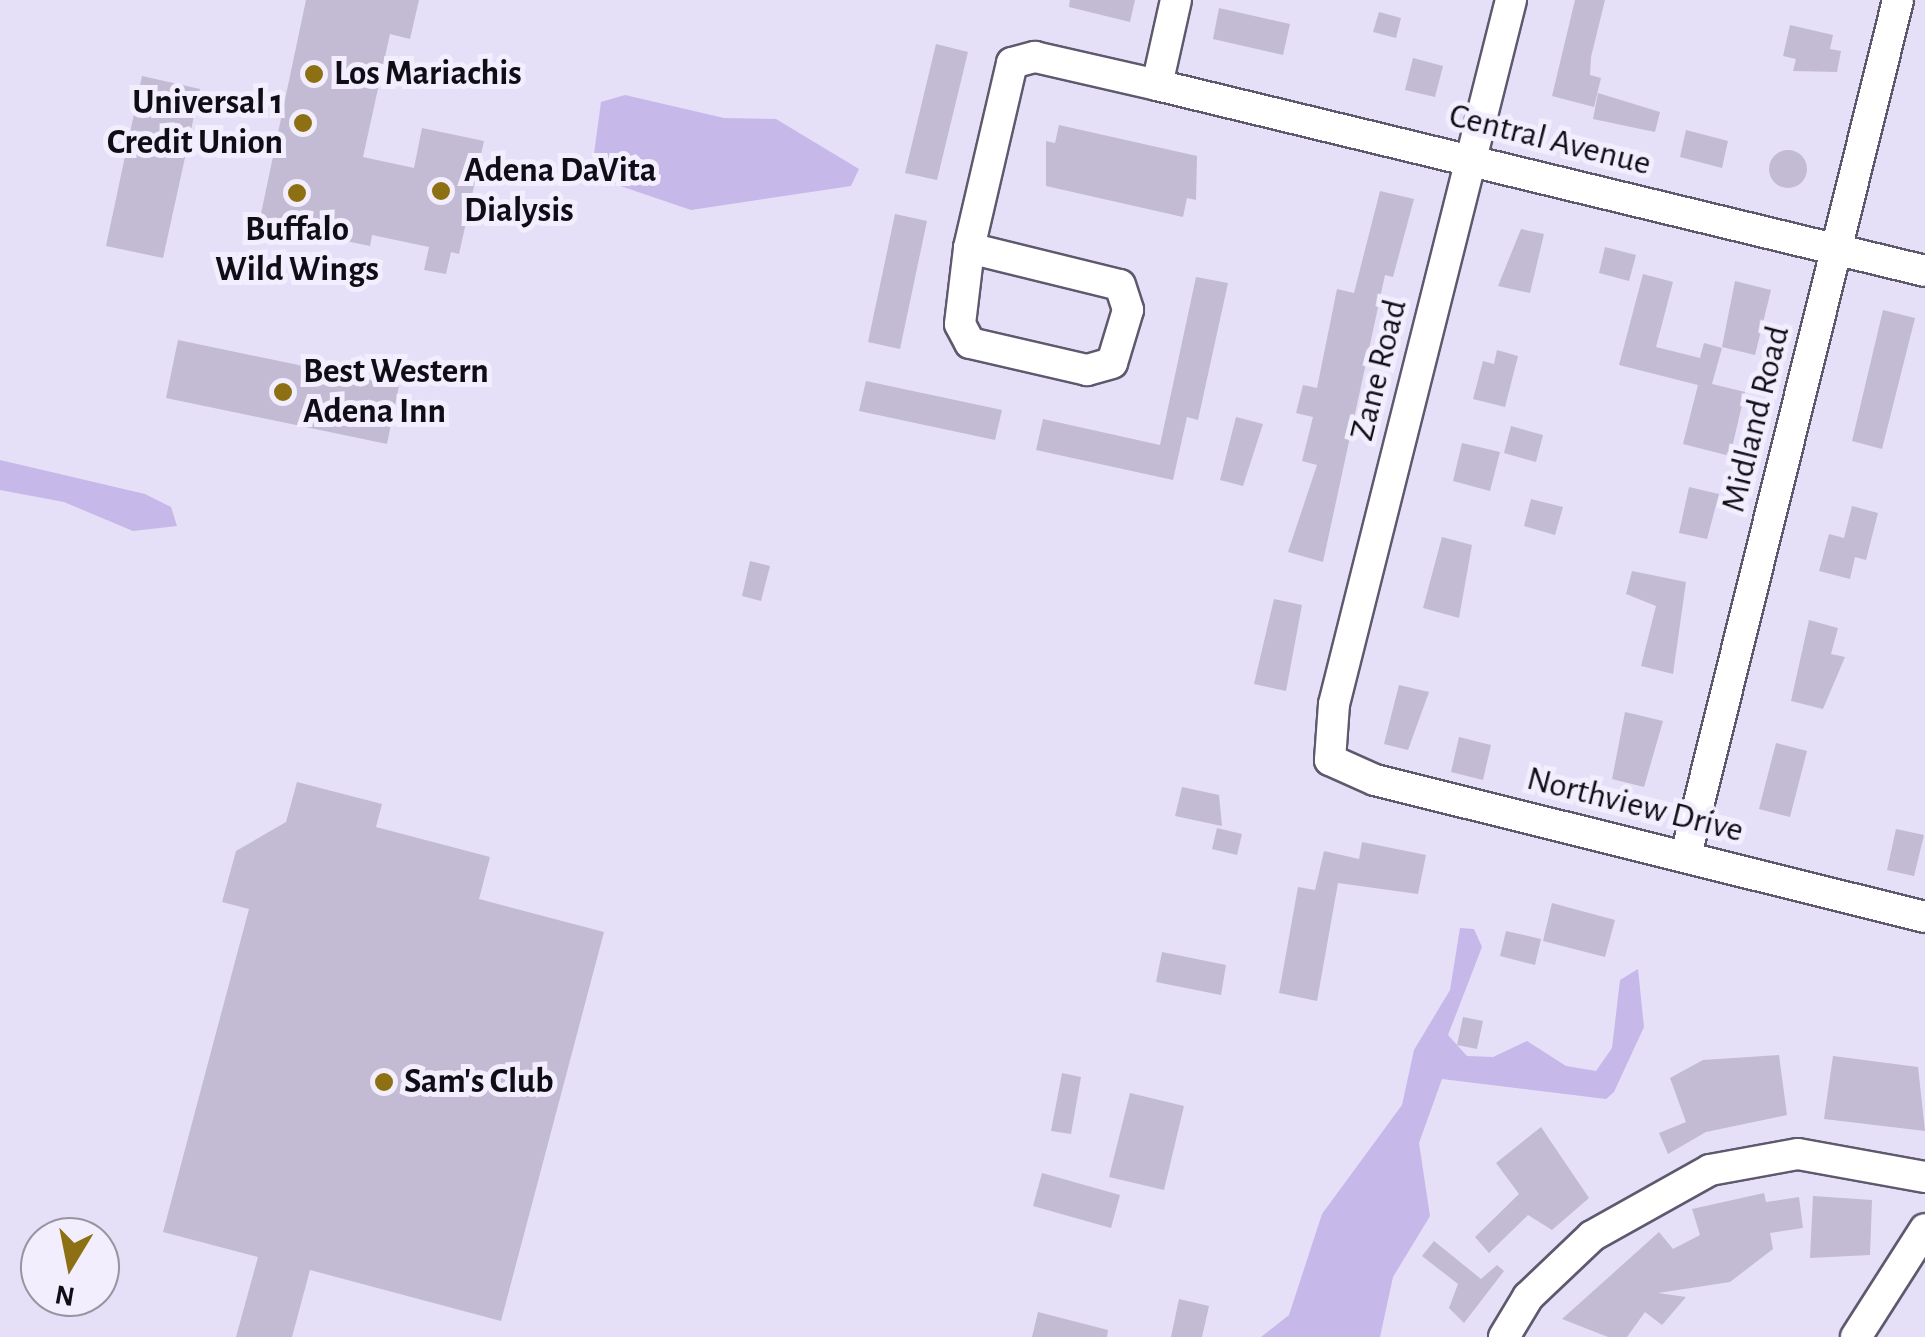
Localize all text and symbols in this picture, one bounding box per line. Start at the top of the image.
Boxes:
place label: Los Mariachis [334,53,522,95]
marker: Los Mariachis [303,63,325,85]
place label: Universal 1 Credit Union [107,82,283,164]
street label: Central Avenue [1445,95,1655,185]
marker: Universal 1 Credit Union [292,112,314,134]
place label: Adena DaVita Dialysis [464,150,656,232]
marker: Adena DaVita Dialysis [428,178,454,204]
marker: Buffalo Wild Wings [286,182,308,204]
place label: Buffalo Wild Wings [215,209,379,291]
street label: Zane Road [1341,295,1417,445]
street label: Midland Road [1713,322,1799,516]
place label: Best Western Adena Inn [303,351,489,433]
marker: Best Western Adena Inn [272,381,294,403]
street label: Northview Drive [1522,758,1748,852]
place label: Sam's Club [404,1061,554,1103]
marker: Sam's Club [373,1071,395,1093]
north arrow [20,1217,120,1317]
text: N [53,1279,77,1310]

